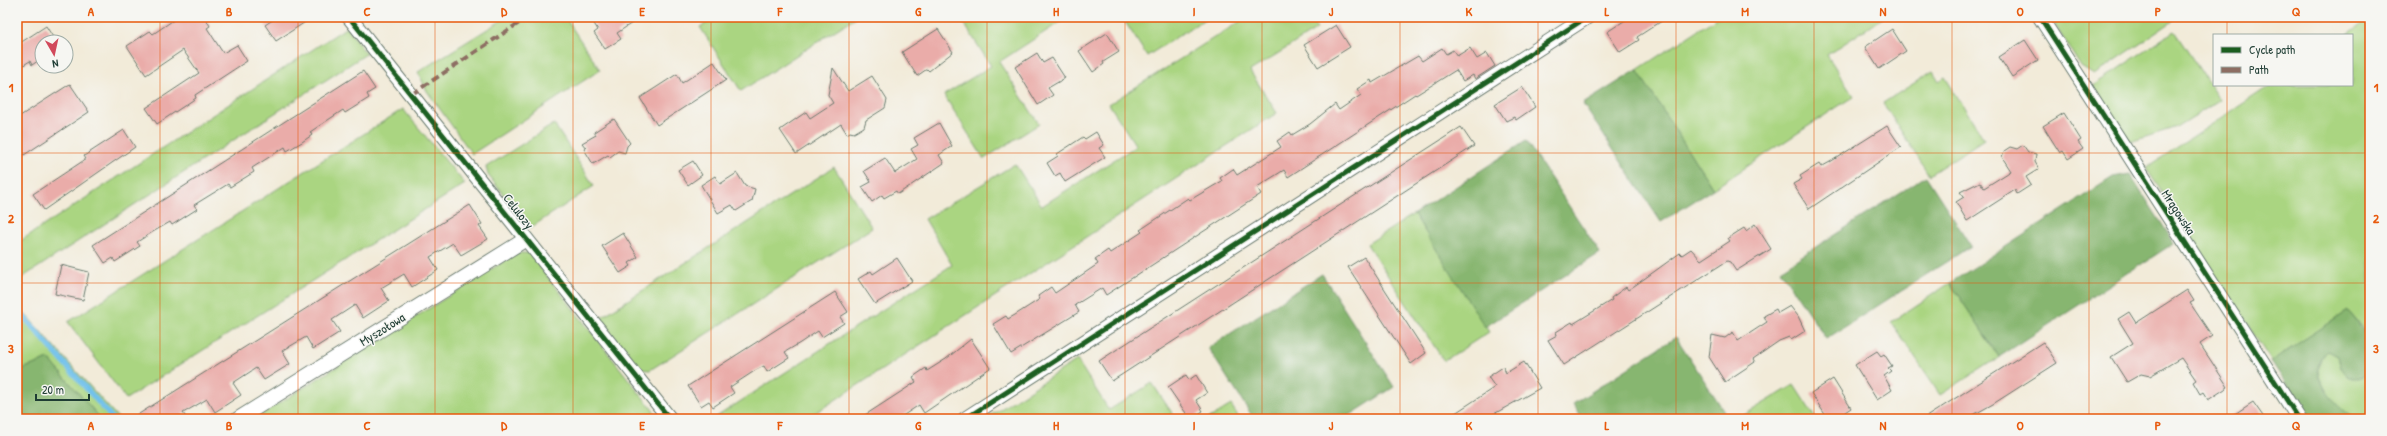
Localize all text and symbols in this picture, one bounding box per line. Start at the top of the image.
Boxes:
text: A [88,2,95,20]
text: B [226,2,233,20]
text: C [363,2,371,20]
text: D [501,2,508,20]
text: E [639,2,645,20]
text: F [777,2,784,20]
text: G [915,2,922,20]
text: H [1053,2,1059,20]
text: I [1192,2,1196,20]
text: J [1329,2,1334,20]
text: K [1466,2,1473,20]
text: L [1605,2,1610,20]
text: M [1741,2,1749,20]
text: N [1880,2,1887,20]
text: O [2016,2,2024,20]
text: P [2155,2,2161,20]
text: Q [2292,2,2301,20]
north arrow [34,34,74,74]
legend [2213,34,2353,86]
text: Cycle path [2249,41,2295,58]
text: N [51,57,60,71]
text: Path [2249,61,2269,78]
text: 1 [9,78,14,96]
text: 1 [2374,78,2379,96]
street label: Mrągowska [2158,186,2200,238]
street label: Celulozy [499,189,539,233]
text: 2 [8,209,15,227]
text: 2 [2373,209,2380,227]
street label: Myszołowa [356,308,408,350]
text: 3 [8,339,14,357]
text: 3 [2373,339,2379,357]
scale bar [36,376,89,402]
text: 20 m [42,381,64,398]
text: A [88,416,95,434]
text: B [226,416,233,434]
text: C [363,416,371,434]
text: D [501,416,508,434]
text: E [639,416,645,434]
text: F [777,416,784,434]
text: G [915,416,922,434]
text: H [1053,416,1059,434]
text: I [1192,416,1196,434]
text: J [1329,416,1334,434]
text: K [1466,416,1473,434]
text: L [1605,416,1610,434]
text: M [1741,416,1749,434]
text: N [1880,416,1887,434]
text: O [2016,416,2024,434]
text: P [2155,416,2161,434]
text: Q [2292,416,2301,434]

